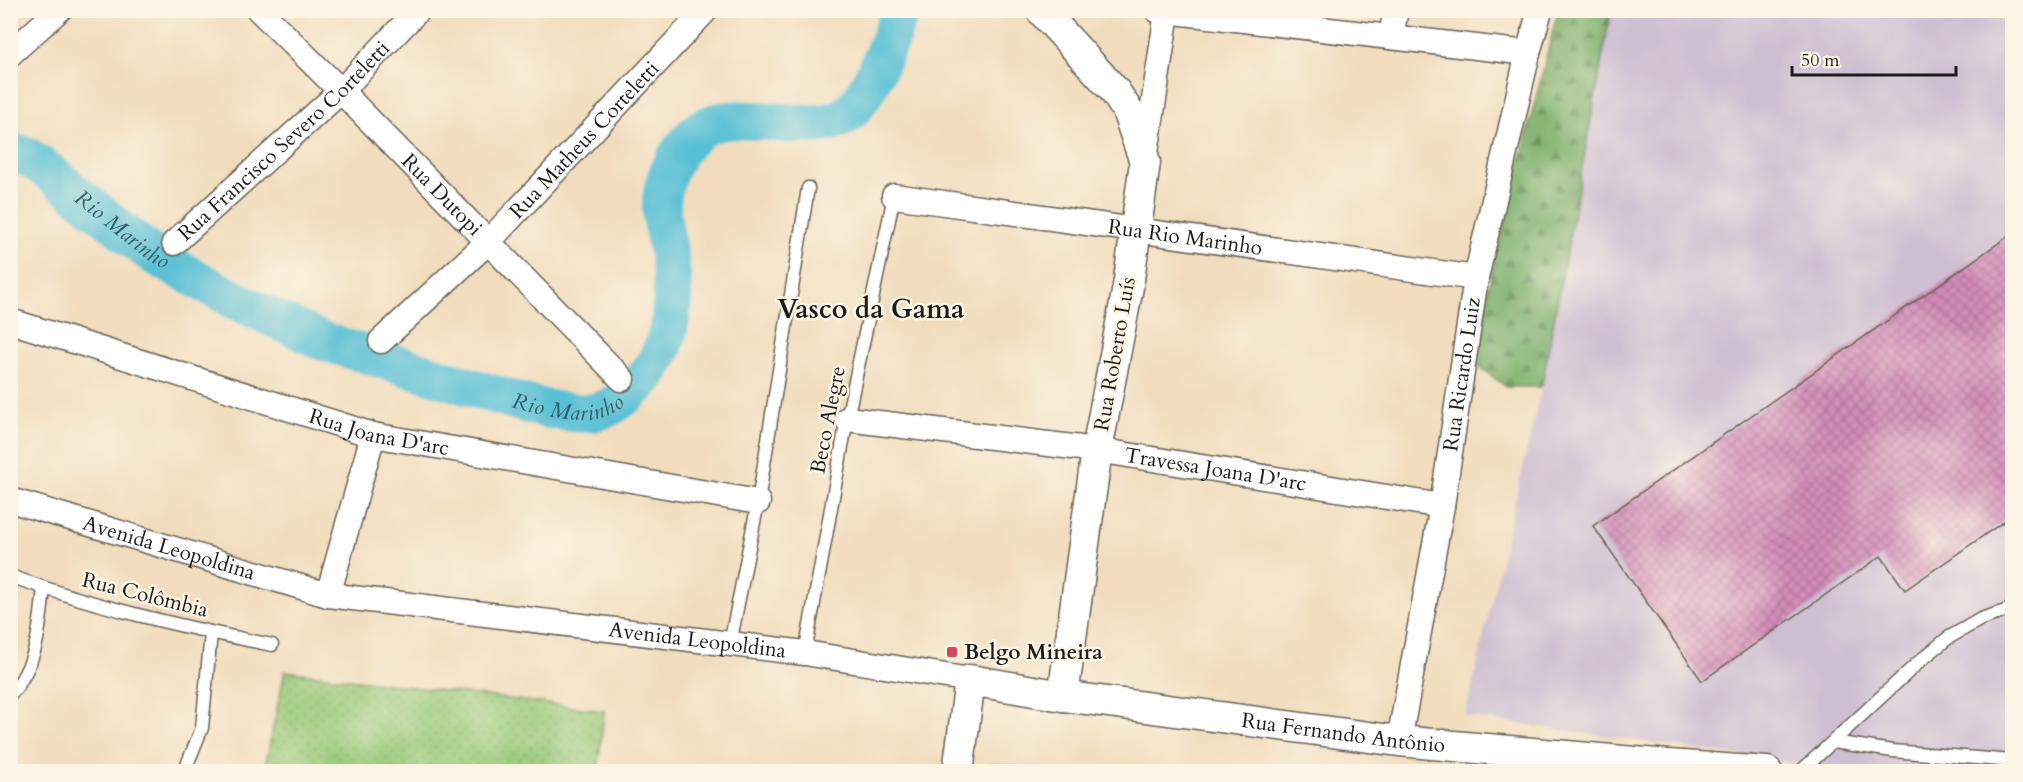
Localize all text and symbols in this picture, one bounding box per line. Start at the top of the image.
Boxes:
street label: Rua Francisco Severo Corteletti [171,34,396,247]
scale bar [1792,39,1956,77]
text: 50 m [1801,48,1840,73]
street label: Rua Matheus Corteletti [503,54,666,225]
street label: Rua Dutopi [395,147,489,242]
water label: Rio Marinho [68,183,175,276]
street label: Rua Rio Marinho [1106,212,1264,262]
street label: Rua Roberto Luís [1087,275,1143,433]
district label: Vasco da Gama [778,291,965,328]
street label: Rua Ricardo Luiz [1436,295,1488,453]
street label: Beco Alegre [803,364,853,476]
water label: Rio Marinho [509,386,630,428]
street label: Rua Joana D'arc [306,401,451,463]
street label: Travessa Joana D'arc [1123,440,1308,498]
street label: Avenida Leopoldina [79,508,259,587]
street label: Rua Colômbia [79,565,211,625]
street label: Avenida Leopoldina [607,615,788,665]
place label: Belgo Mineira [964,638,1103,667]
marker: Belgo Mineira [945,645,959,659]
street label: Rua Fernando Antônio [1240,706,1447,760]

